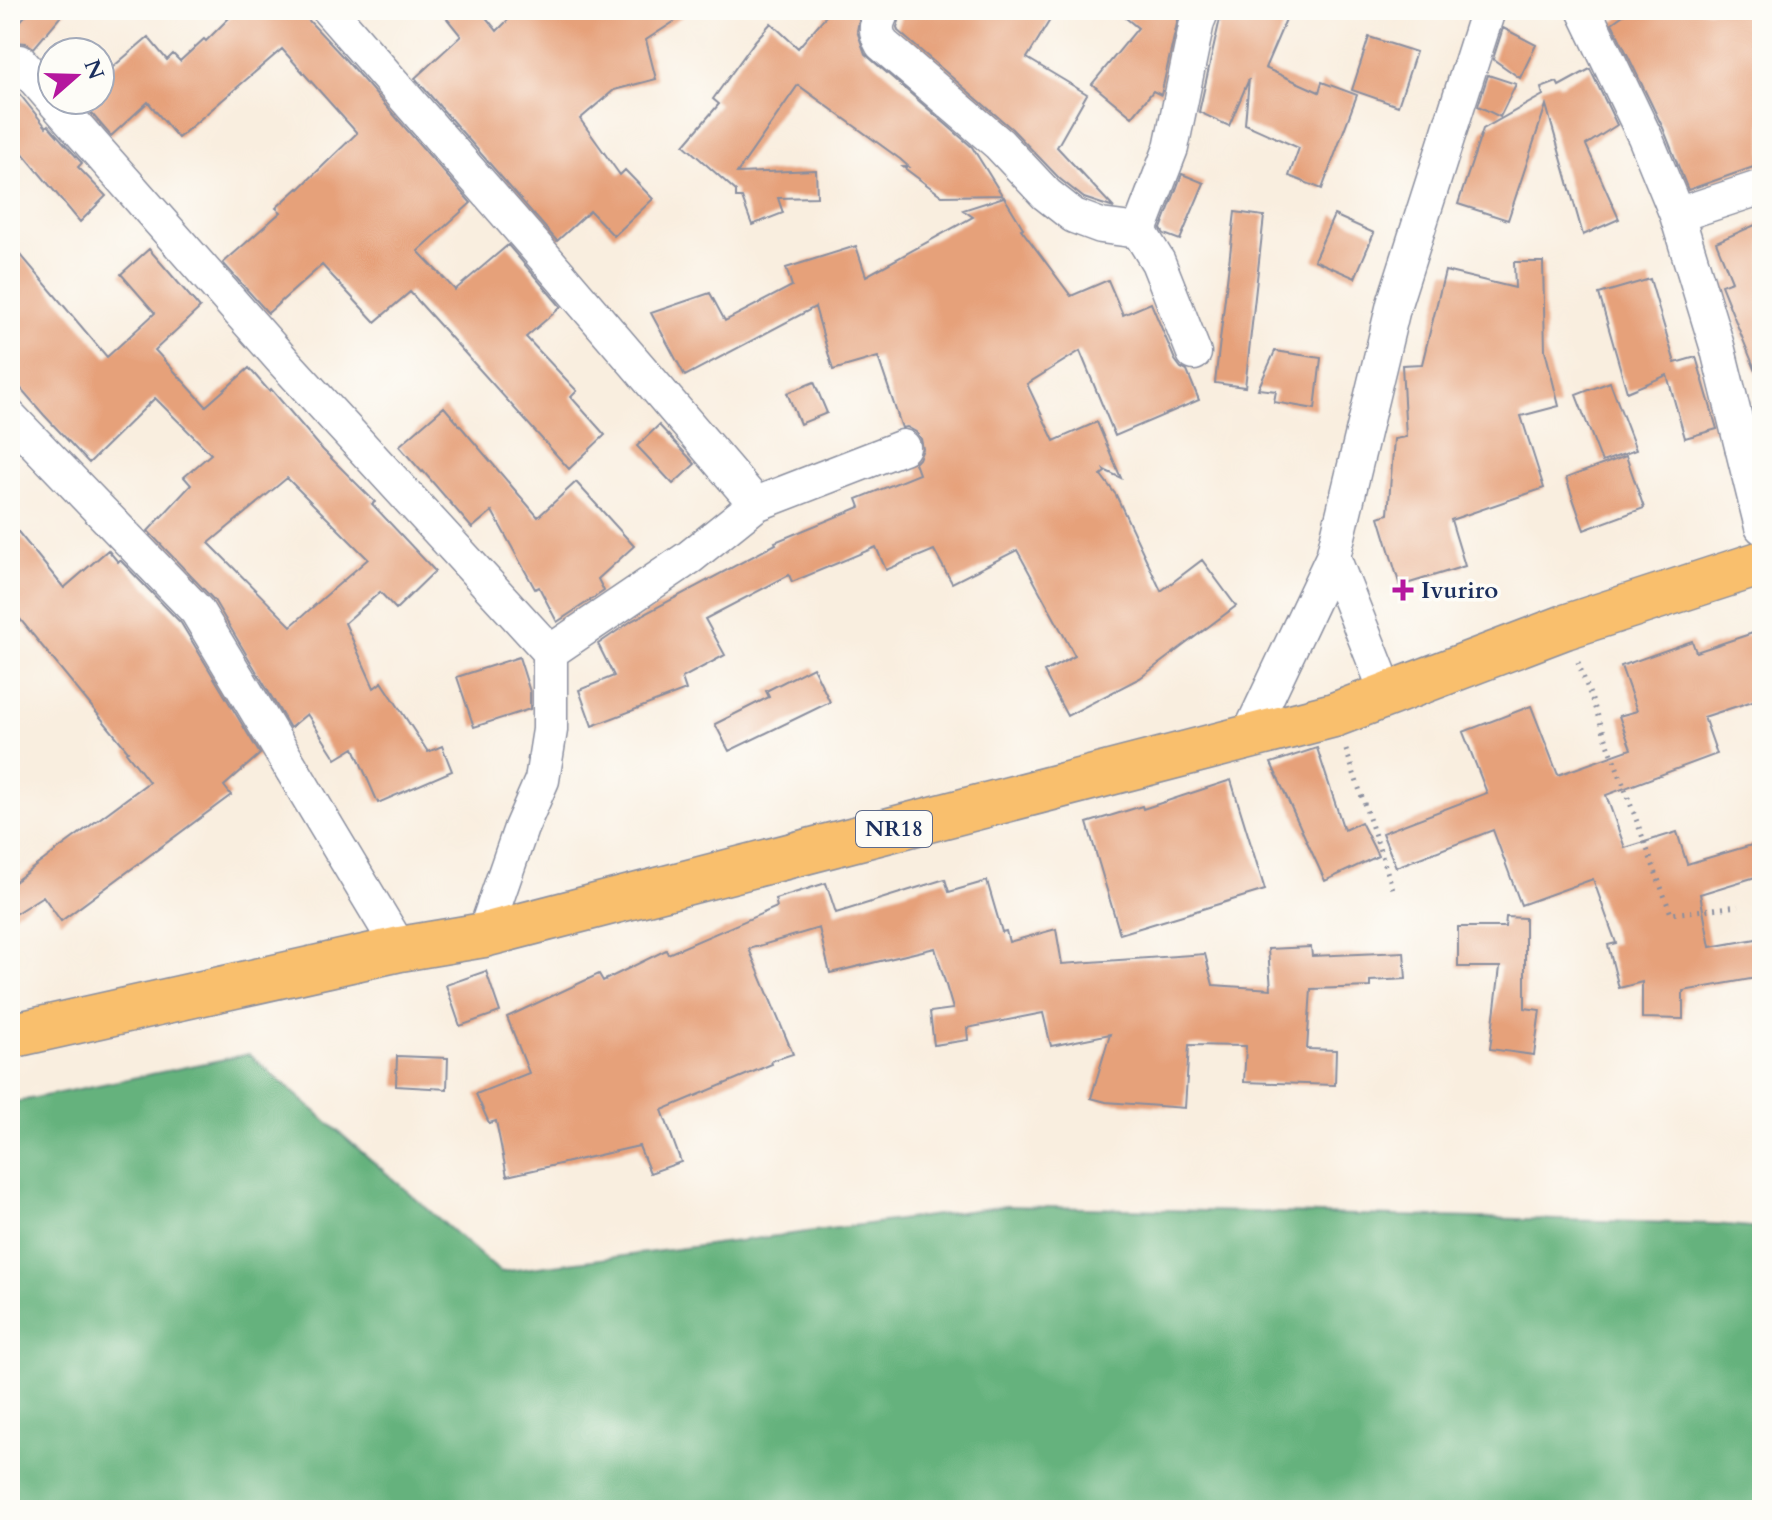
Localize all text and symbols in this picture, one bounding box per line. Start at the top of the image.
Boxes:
north arrow [36,36,116,116]
text: N [76,55,111,84]
place label: Ivuriro [1421,574,1498,607]
marker: Ivuriro [1392,579,1414,601]
road number: NR18 [856,811,932,847]

